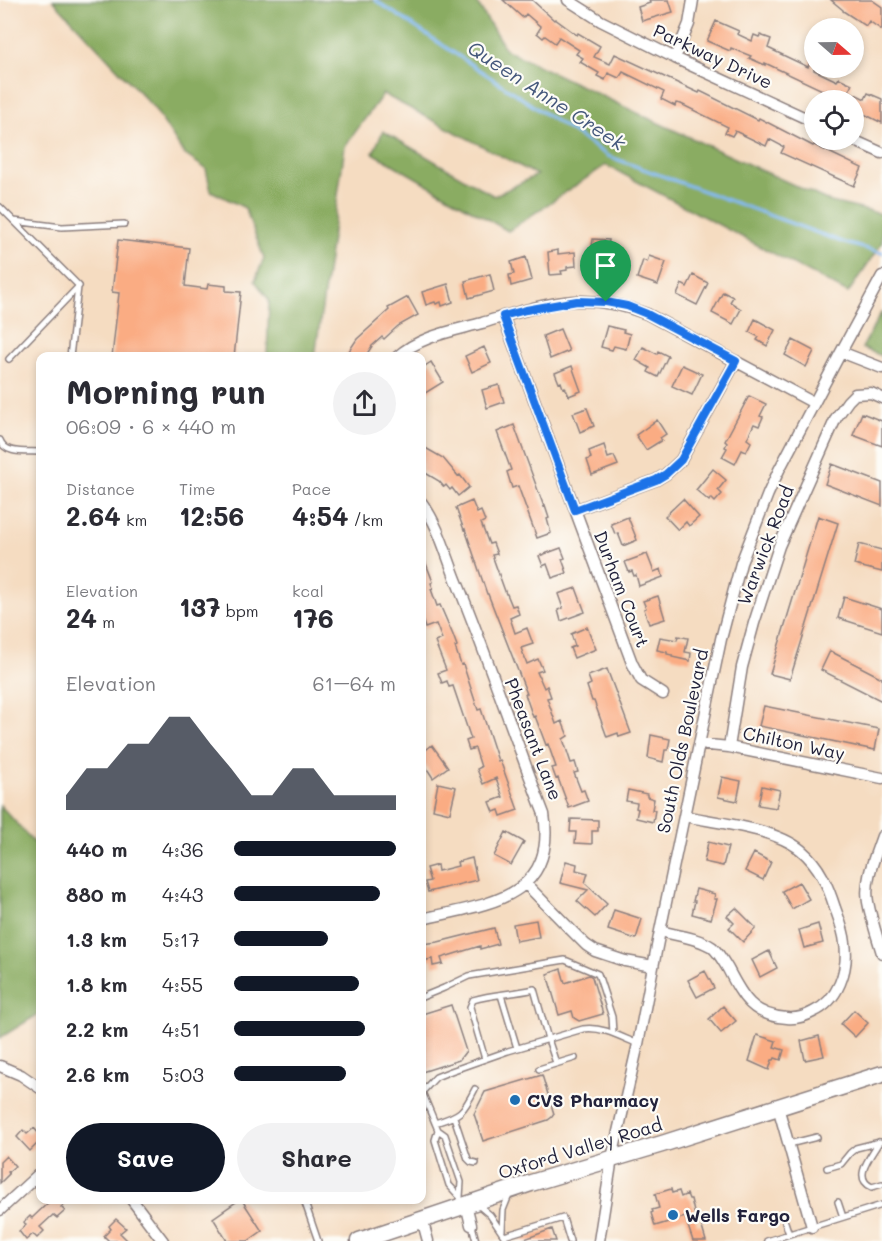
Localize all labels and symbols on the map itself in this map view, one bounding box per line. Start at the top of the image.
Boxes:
street label: Parkway Drive [650,18,776,94]
north arrow [804,18,864,78]
water label: Queen Anne Creek [463,34,631,156]
pin [580,240,631,302]
street label: Warwick Road [731,482,799,608]
street label: Durham Court [589,527,655,651]
street label: South Olds Boulevard [651,647,713,835]
street label: Pheasant Lane [500,675,568,803]
street label: Chilton Way [741,720,847,766]
place label: CVS Pharmacy [527,1088,659,1112]
marker: CVS Pharmacy [508,1093,522,1107]
street label: Oxford Valley Road [495,1112,665,1184]
place label: Wells Fargo [685,1203,790,1227]
marker: Wells Fargo [666,1208,680,1222]

